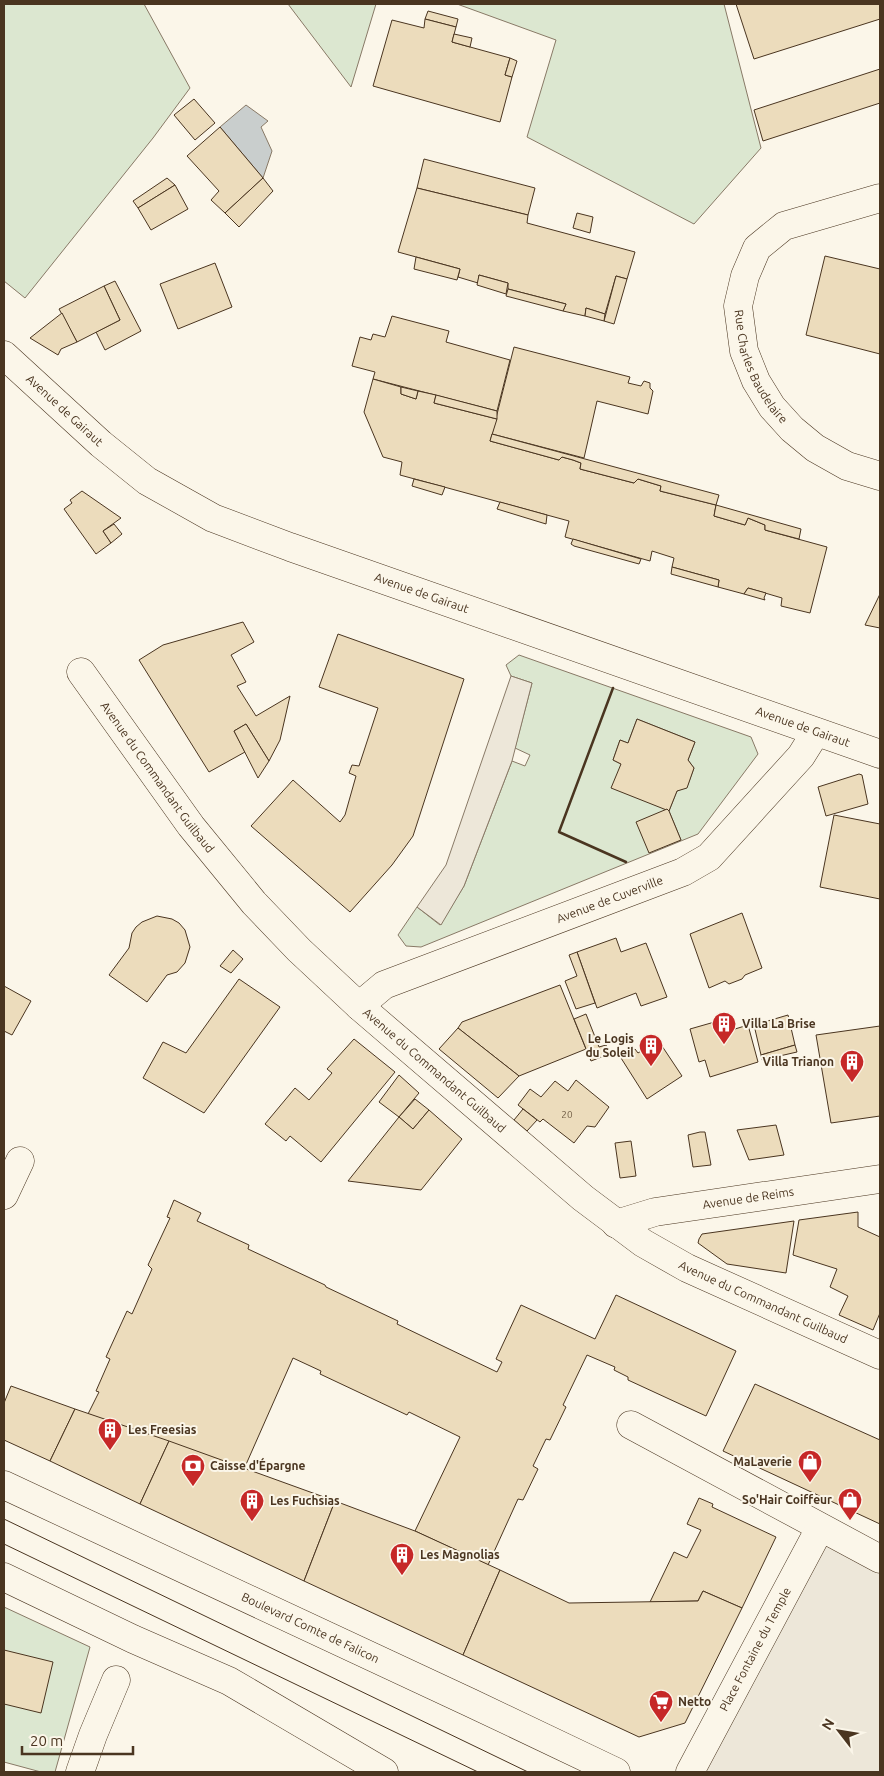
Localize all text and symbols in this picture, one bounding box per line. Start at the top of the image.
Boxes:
street label: Rue Charles Baudelaire [733,309,790,426]
street label: Avenue de Gairaut [24,372,106,449]
street label: Avenue de Gairaut [373,570,471,615]
street label: Avenue du Commandant Guilbaud [98,699,217,855]
street label: Avenue de Gairaut [754,704,852,749]
street label: Avenue de Cuverville [555,873,665,925]
street label: Avenue du Commandant Guilbaud [361,1005,508,1135]
building icon: Villa La Brise [711,1011,737,1045]
place label: Villa La Brise [742,1017,816,1030]
place label: Le Logis du Soleil [585,1032,634,1059]
building icon: Le Logis du Soleil [638,1033,664,1067]
building icon: Villa Trianon [839,1049,865,1083]
place label: Villa Trianon [763,1055,834,1068]
house number: 20 [561,1109,573,1120]
street label: Avenue de Reims [702,1185,795,1211]
street label: Avenue du Commandant Guilbaud [677,1258,850,1345]
building icon: Les Freesias [97,1417,123,1451]
place label: Les Freesias [128,1423,197,1436]
shop icon: MaLaverie [797,1449,823,1483]
bank icon: Caisse d'Épargne [180,1453,206,1487]
place label: MaLaverie [733,1455,792,1468]
place label: Caisse d'Épargne [210,1457,306,1472]
shop icon: So'Hair Coiffeur [837,1487,863,1521]
building icon: Les Fuchsias [239,1488,265,1522]
place label: So'Hair Coiffeur [742,1493,832,1506]
place label: Les Fuchsias [270,1494,340,1507]
building icon: Les Magnolias [389,1542,415,1576]
place label: Les Magnolias [420,1548,500,1561]
street label: Place Fontaine du Temple [717,1585,793,1713]
street label: Boulevard Comte de Falicon [240,1590,381,1665]
supermarket icon: Netto [648,1689,674,1723]
place label: Netto [678,1695,711,1708]
north arrow [814,1706,864,1756]
text: N [818,1716,837,1733]
scale bar [22,1724,134,1756]
text: 20 m [30,1732,63,1749]

